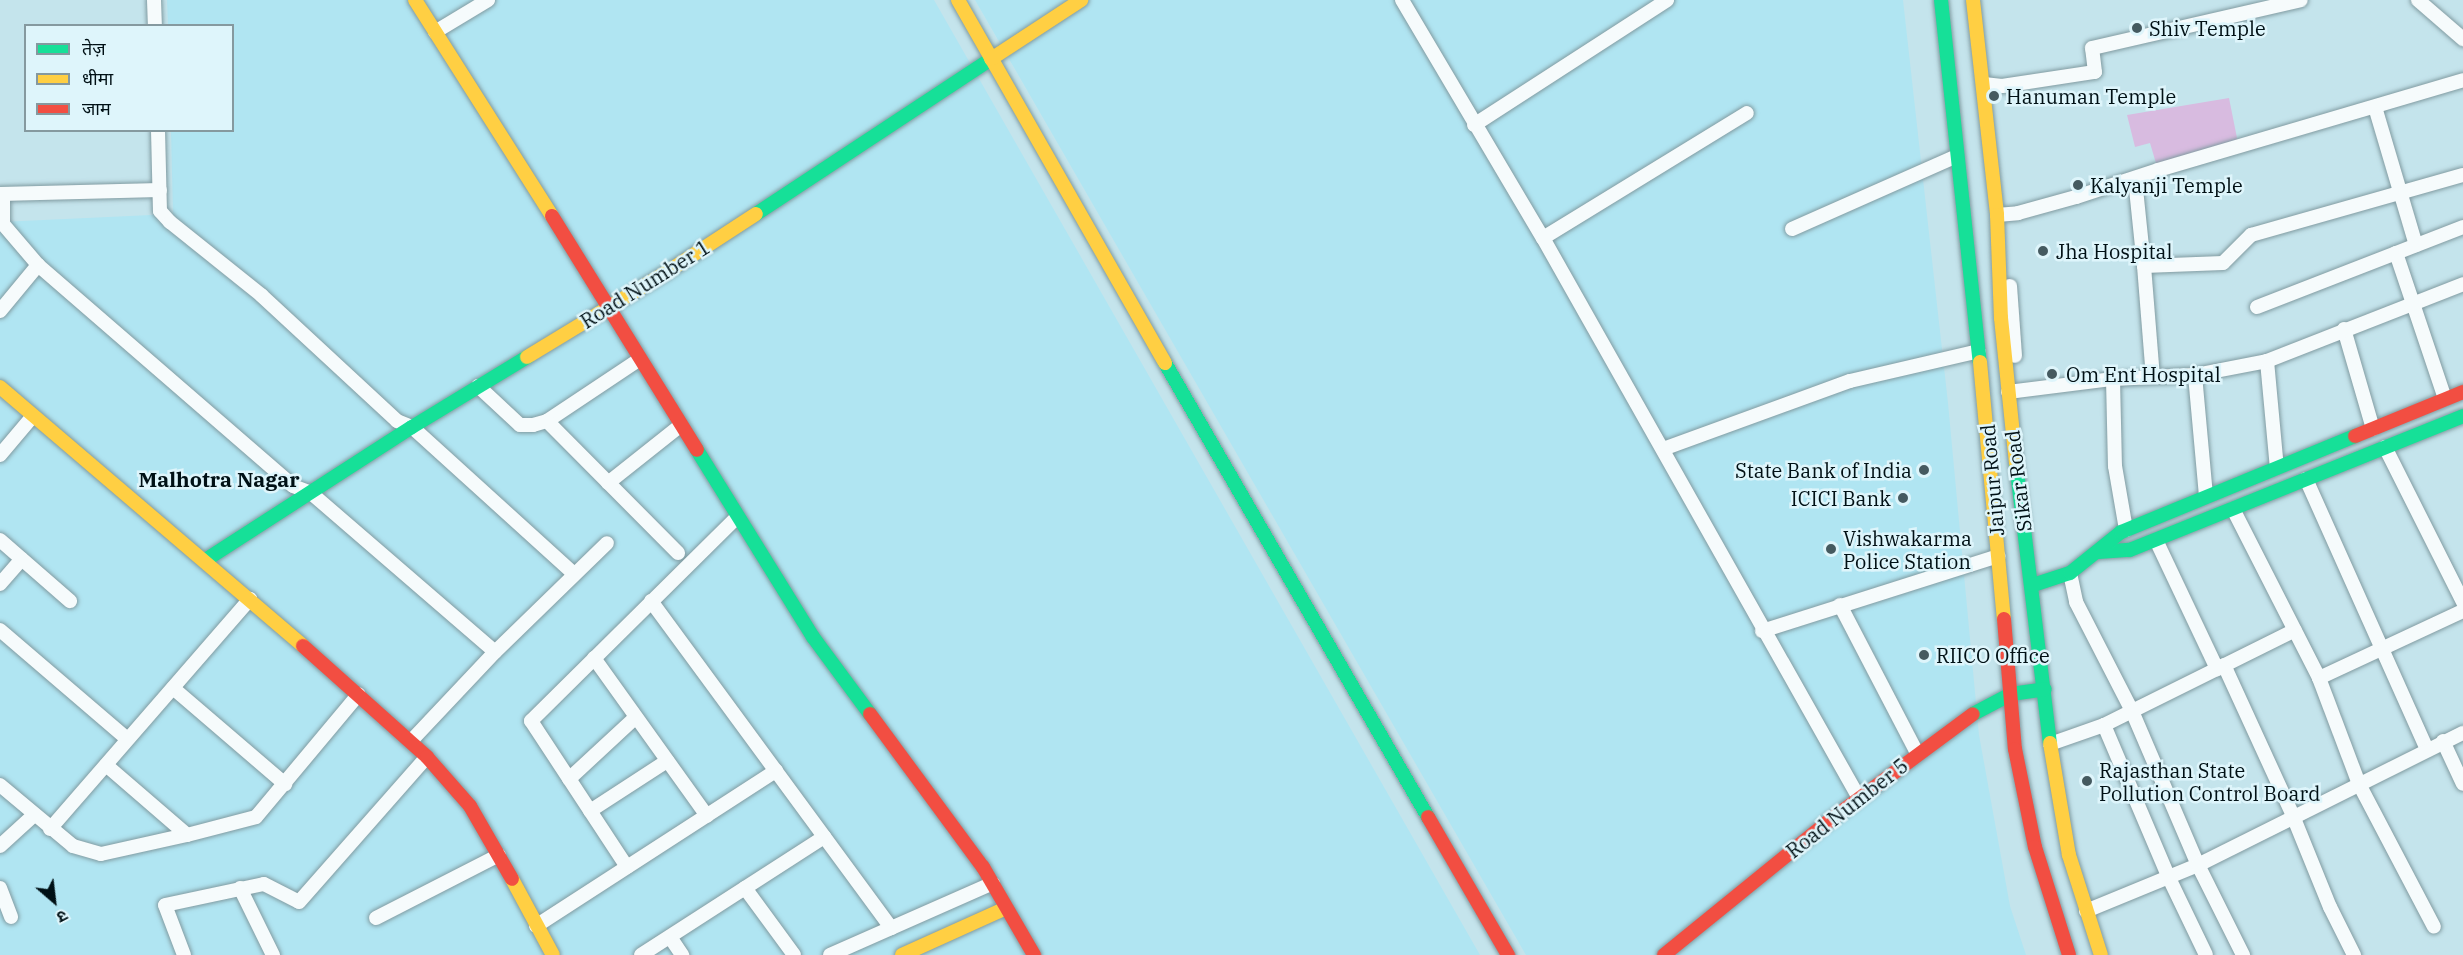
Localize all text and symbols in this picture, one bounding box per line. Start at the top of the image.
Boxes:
place label: Shiv Temple [2149,16,2266,40]
marker: Shiv Temple [2130,21,2144,35]
legend [24,24,234,132]
text: तेज़ [82,37,106,60]
text: धीमा [82,67,113,90]
place label: Hanuman Temple [2006,84,2176,108]
marker: Hanuman Temple [1987,89,2001,103]
text: जाम [82,97,111,120]
place label: Kalyanji Temple [2090,173,2243,197]
marker: Kalyanji Temple [2071,178,2085,192]
street label: Road Number 1 [576,235,714,333]
place label: Jha Hospital [2056,239,2172,263]
marker: Jha Hospital [2034,242,2052,260]
place label: Om Ent Hospital [2066,362,2221,386]
marker: Om Ent Hospital [2043,365,2061,383]
street label: Jaipur Road [1975,423,2009,537]
street label: Sikar Road [2000,429,2036,533]
place label: State Bank of India [1735,458,1912,482]
marker: State Bank of India [1917,463,1931,477]
district label: Malhotra Nagar [138,466,300,492]
place label: ICICI Bank [1791,486,1891,510]
marker: ICICI Bank [1896,491,1910,505]
place label: Vishwakarma Police Station [1843,526,1972,573]
marker: Vishwakarma Police Station [1824,542,1838,556]
place label: RIICO Office [1936,643,2050,667]
marker: RIICO Office [1917,648,1931,662]
street label: Road Number 5 [1781,753,1913,863]
place label: Rajasthan State Pollution Control Board [2099,758,2320,805]
marker: Rajasthan State Pollution Control Board [2080,774,2094,788]
north arrow [24,871,84,931]
text: उ [54,906,71,928]

